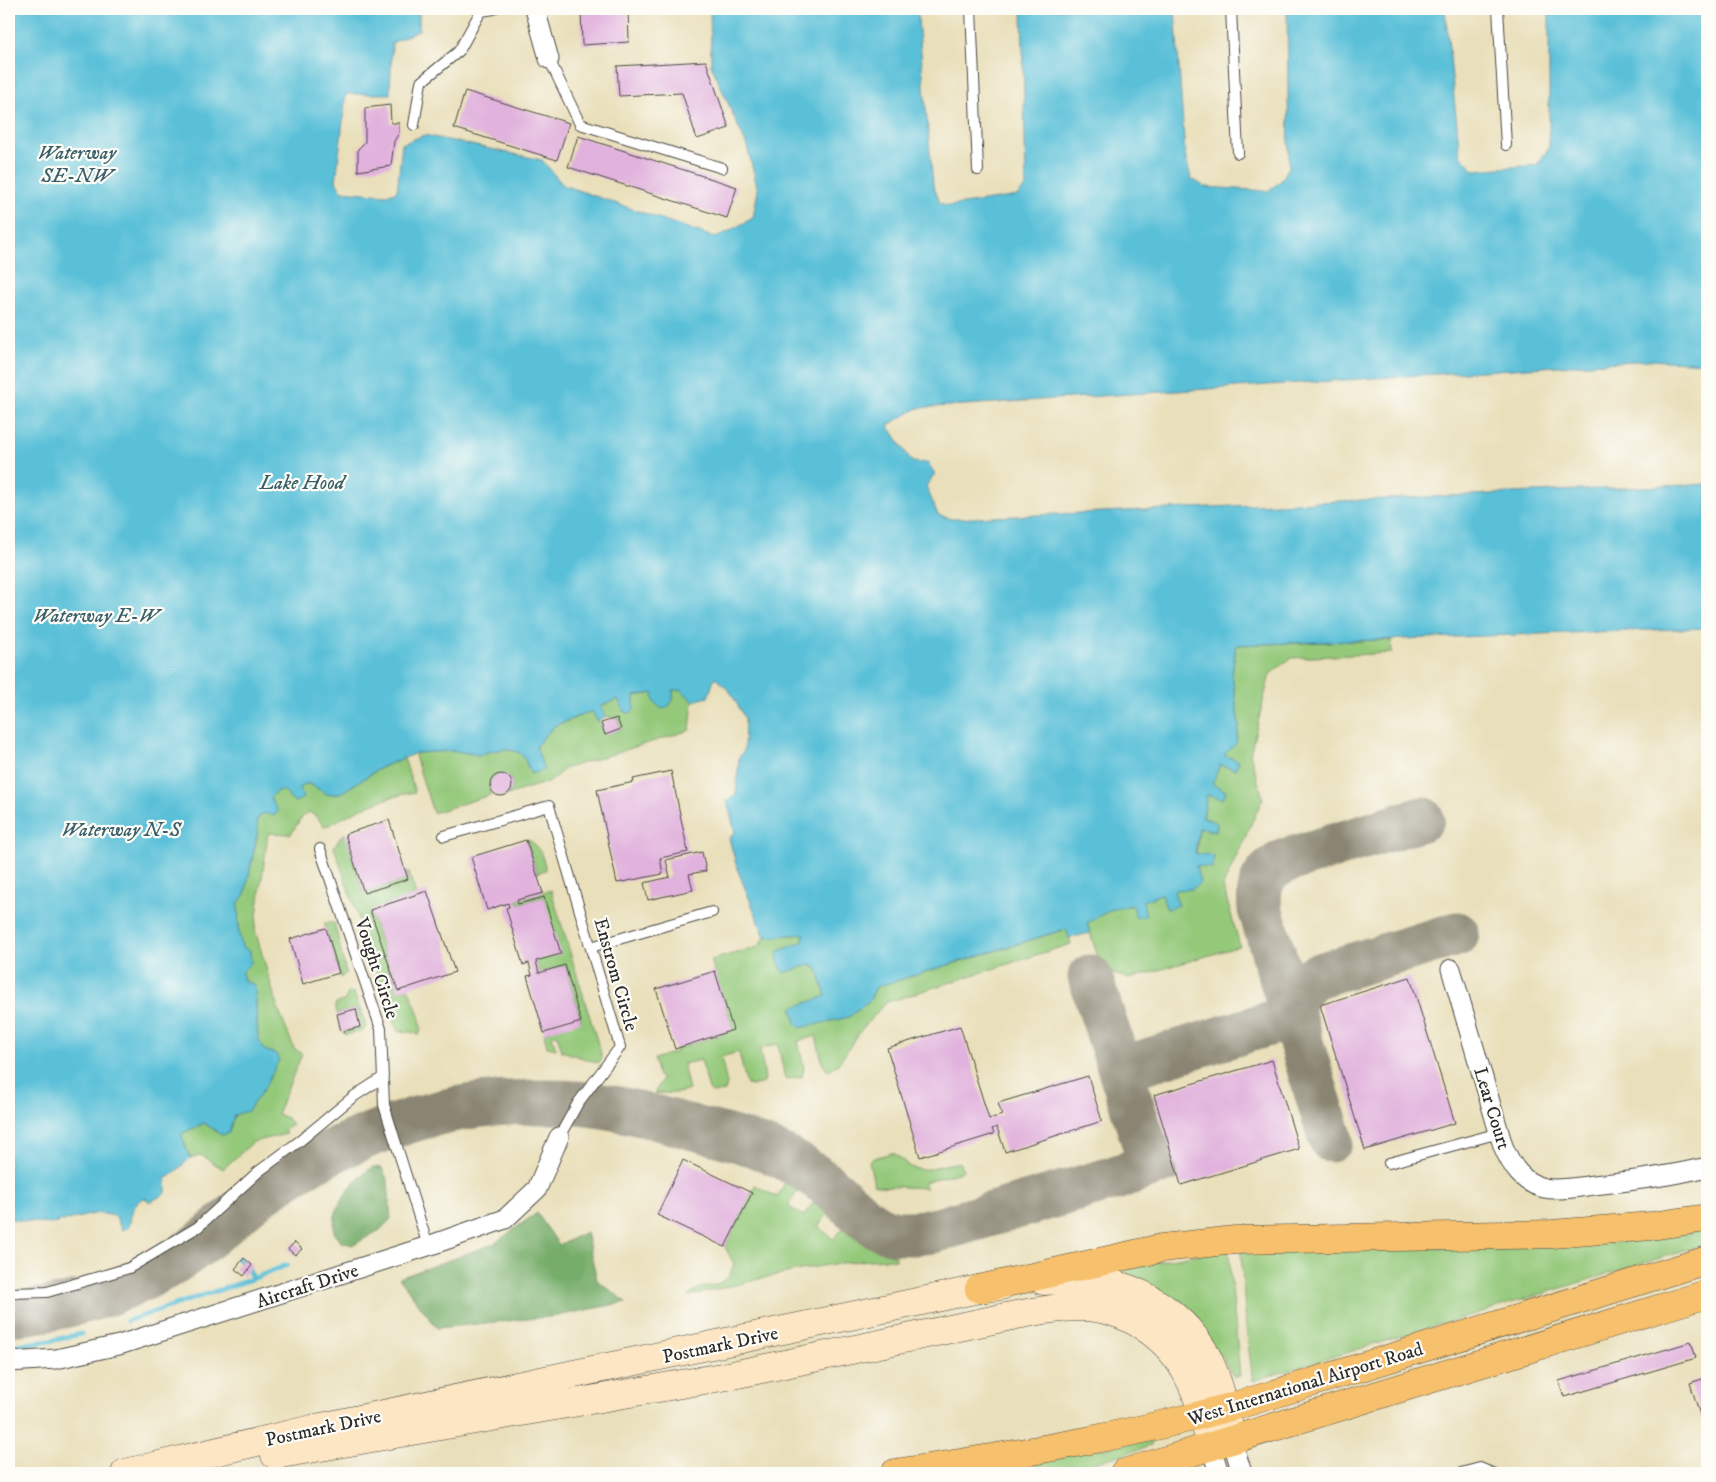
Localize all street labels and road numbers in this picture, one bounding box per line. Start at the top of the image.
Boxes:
street label: Vought Circle [349,914,404,1022]
street label: Enstrom Circle [588,915,643,1034]
street label: Lear Court [1468,1064,1515,1152]
street label: Aircraft Drive [254,1259,361,1314]
street label: Postmark Drive [660,1322,780,1369]
street label: West International Airport Road [1184,1337,1426,1432]
street label: Postmark Drive [263,1405,383,1452]

